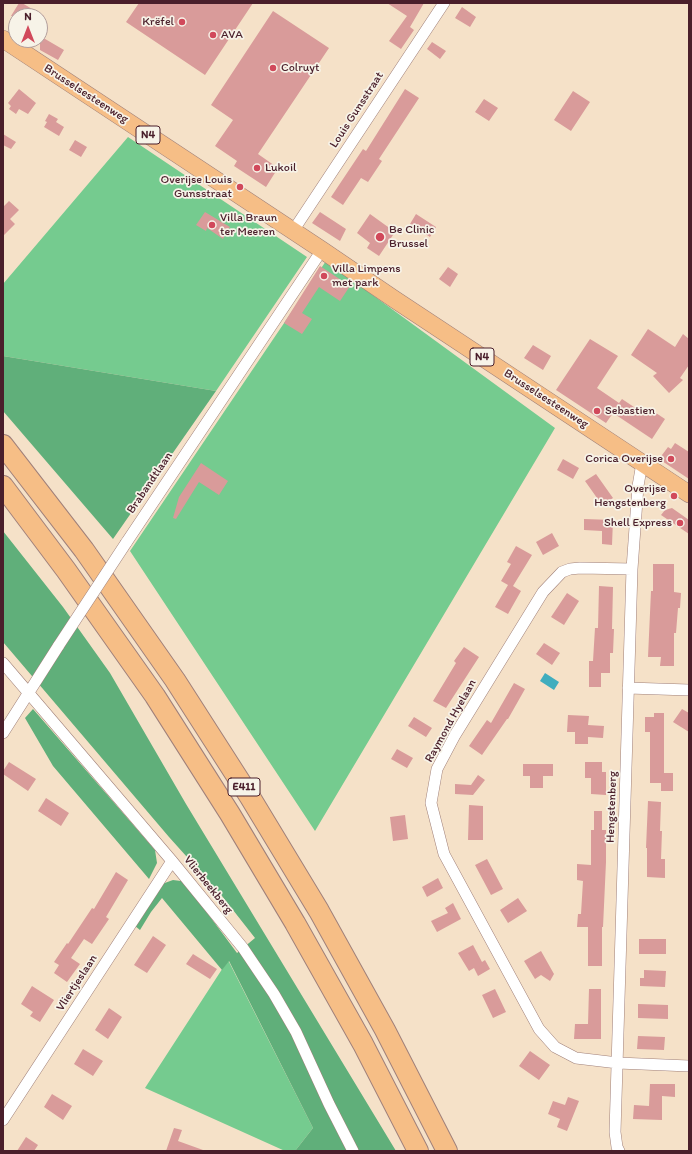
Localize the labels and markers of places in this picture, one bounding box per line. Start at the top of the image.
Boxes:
place label: Krëfel [142,15,174,29]
marker: Krëfel [177,17,187,27]
place label: AVA [221,28,243,42]
marker: AVA [208,30,218,40]
place label: Colruyt [281,61,320,75]
marker: Colruyt [268,63,278,73]
place label: Lukoil [265,161,296,175]
marker: Lukoil [252,163,262,173]
place label: Overijse Louis Gunsstraat [160,173,232,201]
marker: Overijse Louis Gunsstraat [235,182,245,192]
place label: Villa Braun ter Meeren [220,211,277,239]
marker: Villa Braun ter Meeren [207,220,217,230]
place label: Be Clinic Brussel [389,223,434,251]
marker: Be Clinic Brussel [374,231,386,243]
place label: Villa Limpens met park [332,262,401,290]
marker: Villa Limpens met park [319,271,329,281]
place label: Sebastien [605,404,655,418]
marker: Sebastien [592,406,602,416]
place label: Corica Overijse [585,452,663,466]
marker: Corica Overijse [666,454,676,464]
place label: Overijse Hengstenberg [594,482,666,510]
marker: Overijse Hengstenberg [669,491,679,501]
place label: Shell Express [604,516,672,530]
marker: Shell Express [675,518,685,528]

